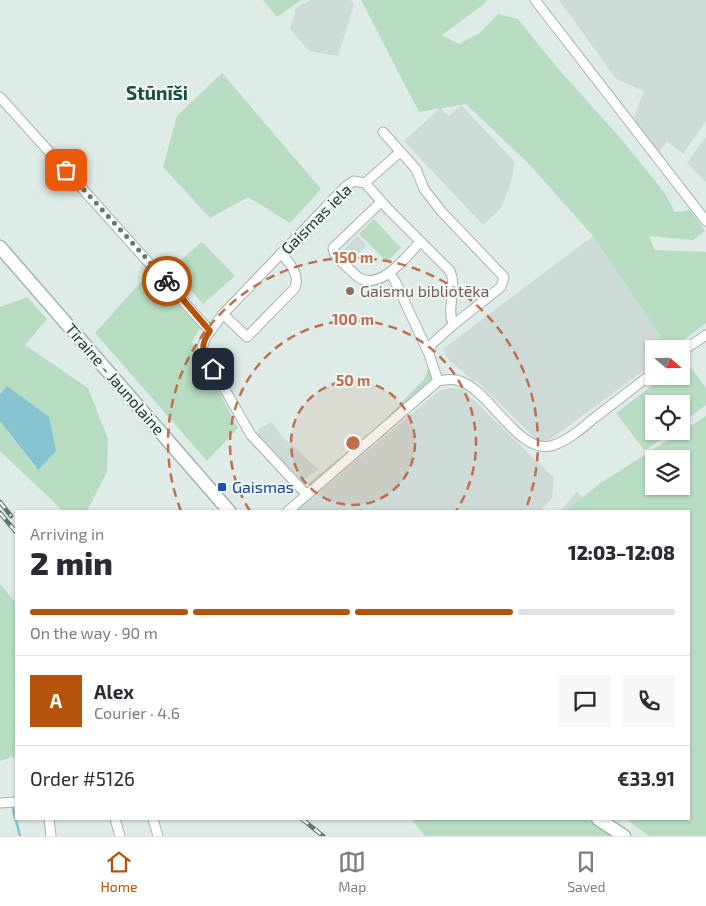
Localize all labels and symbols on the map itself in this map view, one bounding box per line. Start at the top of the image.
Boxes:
district label: Stūnīši [126,81,188,104]
pin [45,149,87,191]
street label: Gaismas iela [277,180,355,258]
text: 150 m [333,248,373,266]
courier [142,256,192,306]
place label: Gaismu bibliotēka [360,281,489,300]
marker: Gaismu bibliotēka [344,285,356,297]
text: 100 m [332,310,374,328]
street label: Tīraine - Jaunolaine [62,319,169,438]
north arrow [645,340,690,385]
pin [192,348,234,390]
text: 50 m [336,371,370,389]
centre of rings [344,434,362,452]
place label: Gaismas [232,477,294,496]
marker: Gaismas [216,481,228,493]

